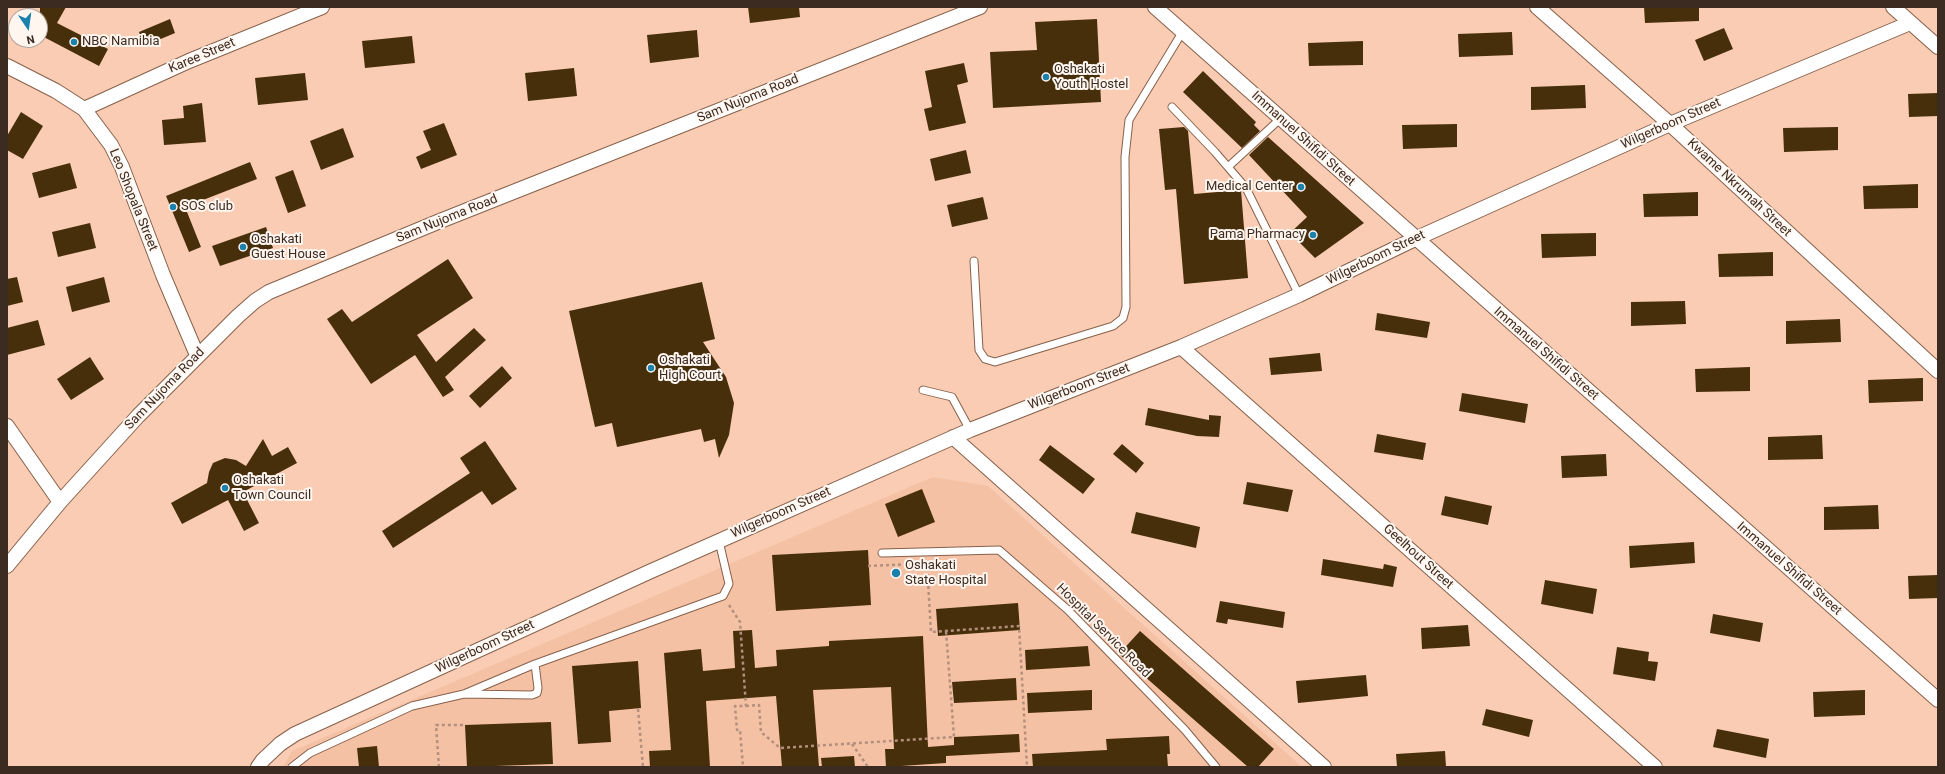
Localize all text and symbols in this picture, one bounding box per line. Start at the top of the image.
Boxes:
north arrow [8,8,48,48]
text: N [25,32,36,46]
place label: NBC Namibia [82,34,159,50]
street label: Karee Street [166,35,238,77]
marker: NBC Namibia [69,37,79,47]
place label: Oshakati Youth Hostel [1054,62,1128,93]
street label: Sam Nujoma Road [695,72,801,126]
marker: Oshakati Youth Hostel [1041,72,1051,82]
street label: Immanuel Shifidi Street [1248,88,1358,190]
street label: Wilgerboom Street [1619,95,1723,153]
street label: Kwame Nkrumah Street [1684,136,1794,240]
street label: Leo Shopala Street [105,147,161,253]
place label: Medical Center [1206,179,1293,195]
marker: Medical Center [1296,182,1306,192]
street label: Sam Nujoma Road [394,192,500,246]
place label: SOS club [181,199,233,215]
marker: SOS club [168,202,178,212]
place label: Pama Pharmacy [1210,227,1305,243]
street label: Wilgerboom Street [1324,227,1428,289]
marker: Pama Pharmacy [1308,230,1318,240]
place label: Oshakati Guest House [251,232,326,263]
marker: Oshakati Guest House [238,242,248,252]
street label: Immanuel Shifidi Street [1490,304,1602,404]
street label: Sam Nujoma Road [122,345,208,433]
place label: Oshakati High Court [659,353,721,384]
street label: Wilgerboom Street [1026,360,1132,414]
marker: Oshakati High Court [646,363,656,373]
place label: Oshakati Town Council [233,473,311,504]
marker: Oshakati Town Council [220,483,230,493]
street label: Wilgerboom Street [729,484,833,542]
street label: Immanuel Shifidi Street [1733,519,1845,619]
street label: Geelhout Street [1380,521,1456,593]
place label: Oshakati State Hospital [905,558,987,589]
marker: Oshakati State Hospital [890,567,902,579]
street label: Hospital Service Road [1053,581,1153,681]
street label: Wilgerboom Street [433,617,537,677]

